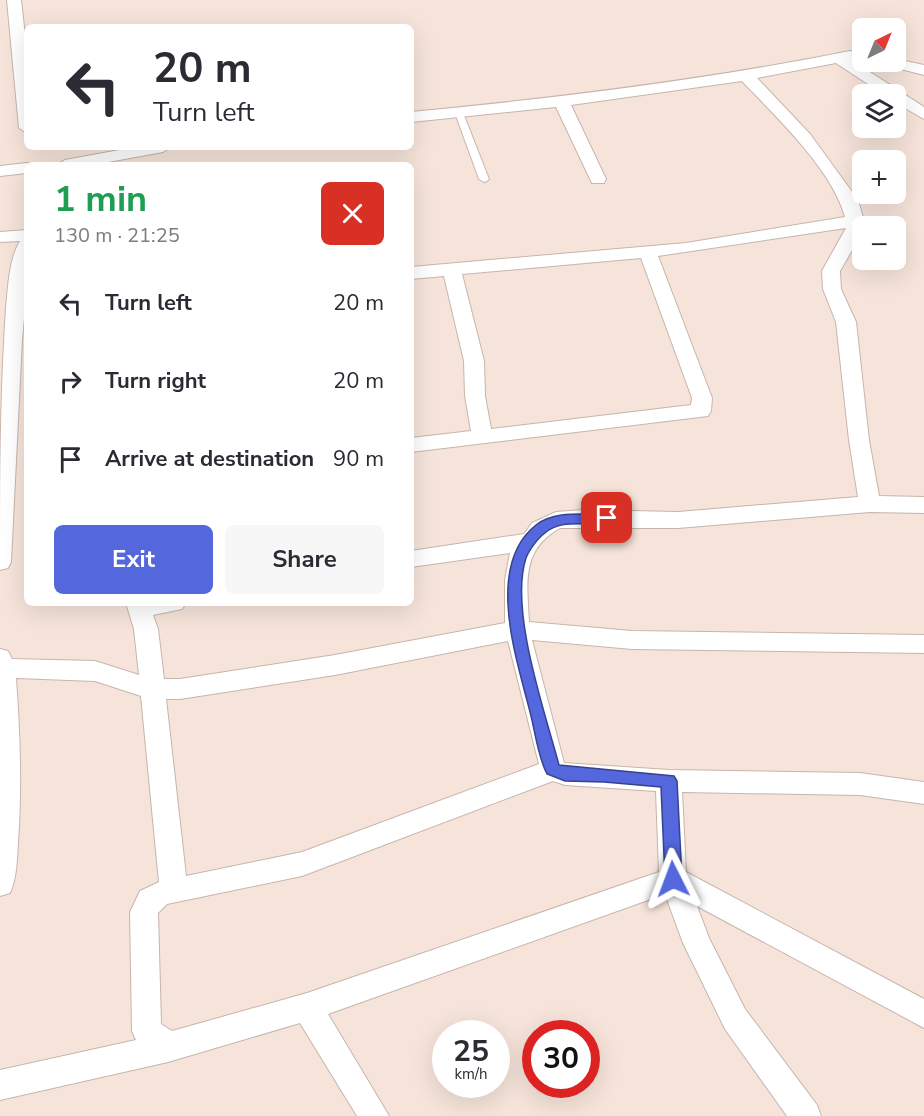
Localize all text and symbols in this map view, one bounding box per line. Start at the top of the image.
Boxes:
north arrow [852,18,906,72]
map controls [852,18,906,270]
text: 20 m [153,40,252,97]
icon: left [54,48,132,126]
button: layers [852,84,906,138]
text: Turn left [153,94,254,131]
button: + [852,150,906,204]
text: 1 min [54,175,147,224]
button: close [321,182,384,245]
button: − [852,216,906,270]
text: 130 m · 21:25 [54,222,180,249]
icon: left [54,287,87,320]
text: Turn left [105,288,192,318]
text: 20 m [333,288,384,318]
icon: right [54,365,87,398]
text: Turn right [105,366,206,396]
text: 20 m [333,366,384,396]
icon: arrive [54,443,87,476]
text: Arrive at destination [105,444,314,474]
text: 90 m [333,444,384,474]
pin [581,492,632,543]
icon: arrive [590,501,623,534]
button: Exit [54,525,213,594]
button: Share [225,525,384,594]
position arrow [641,847,705,911]
speed limit sign: 30 [522,1020,600,1098]
text: 25 [453,1031,489,1072]
text: km/h [454,1064,488,1084]

